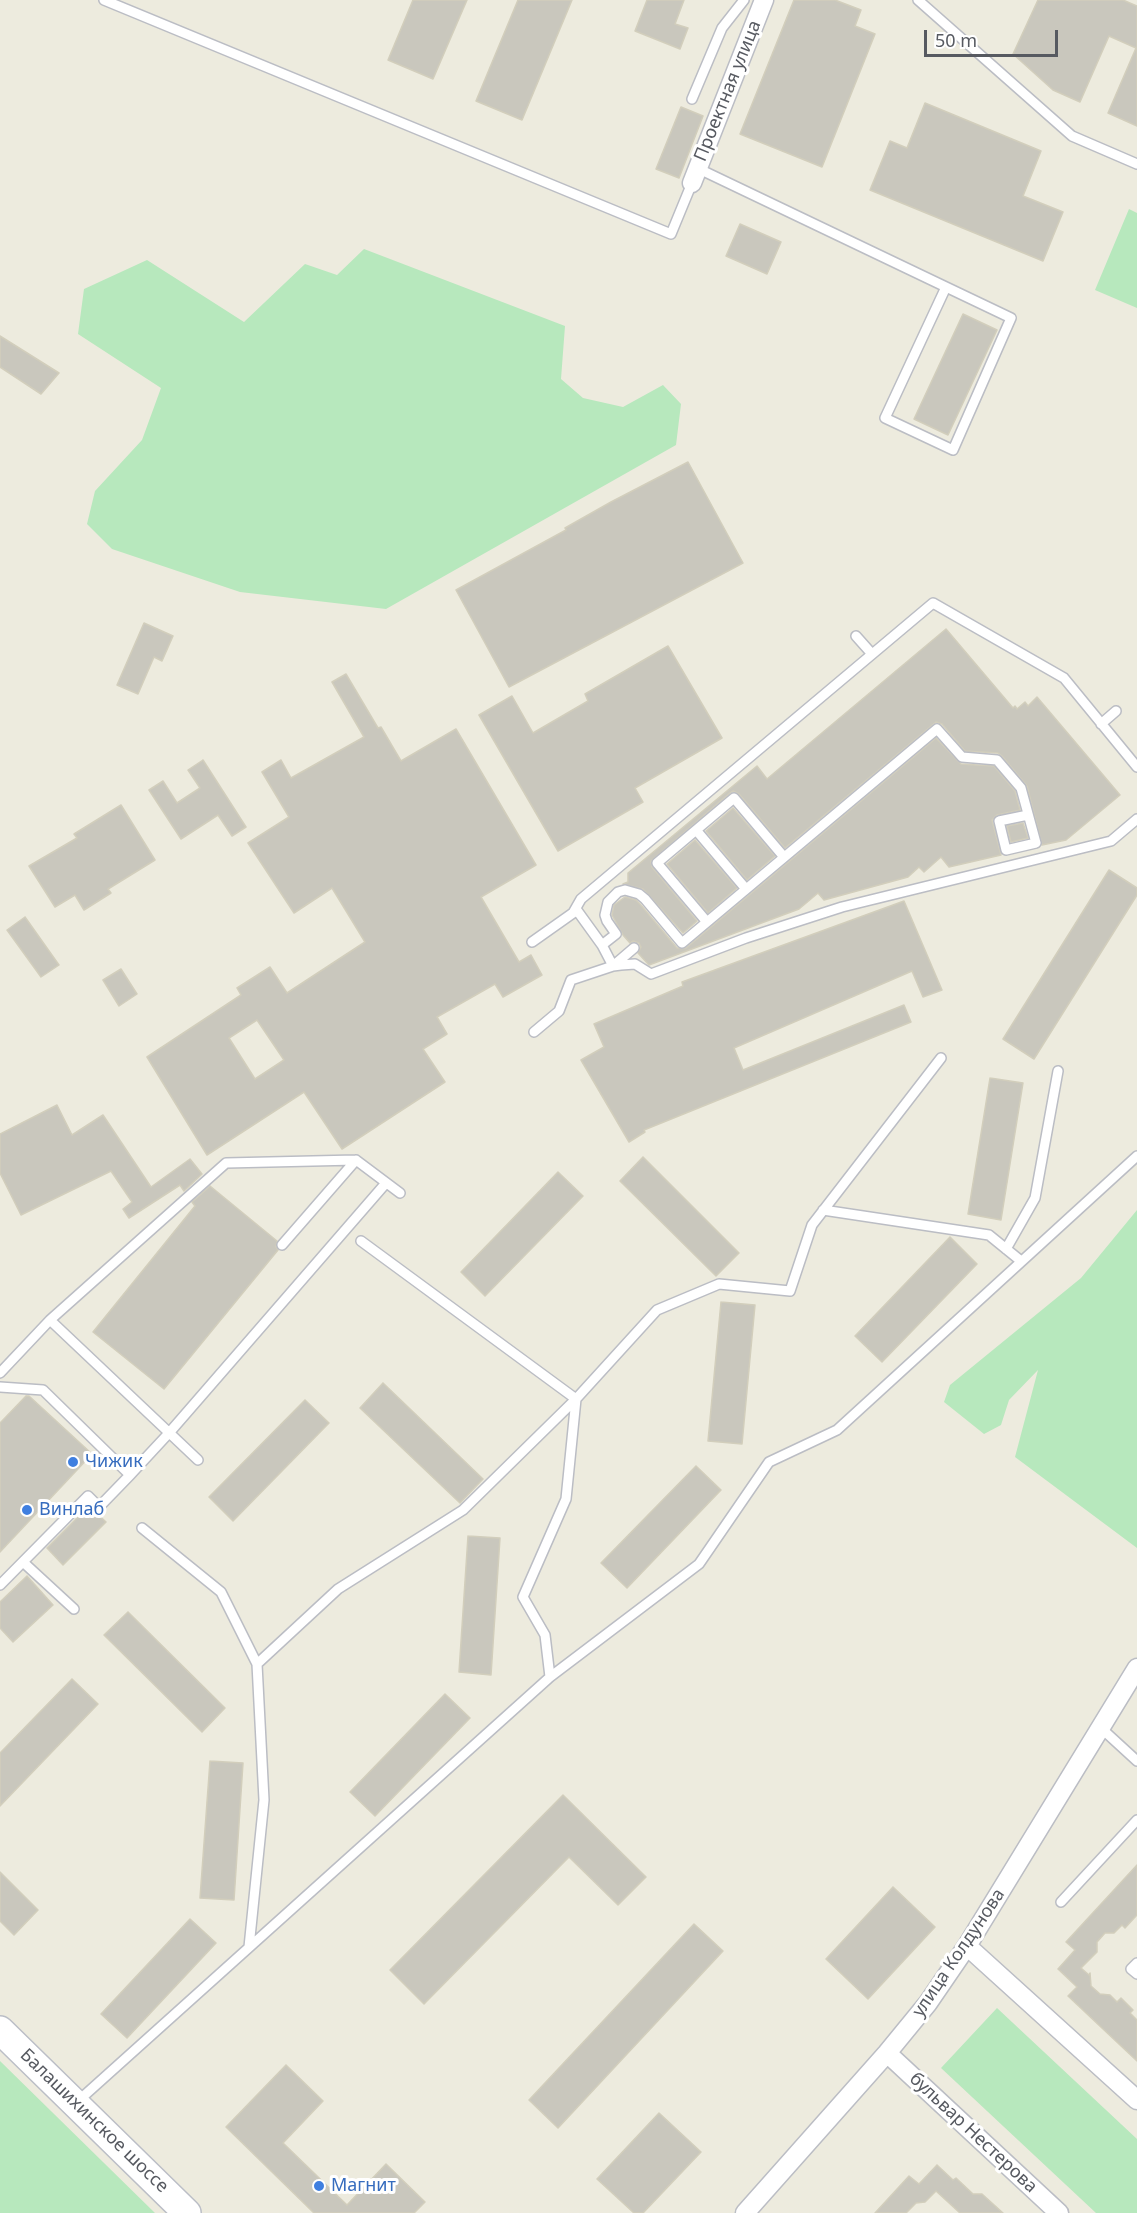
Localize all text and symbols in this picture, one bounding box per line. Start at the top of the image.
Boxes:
street label: Проектная улица [690,17,766,165]
scale bar [927,18,1060,56]
text: 50 m [935,28,977,52]
place label: Чижик [85,1451,143,1473]
marker: Чижик [66,1455,80,1469]
place label: Винлаб [39,1499,104,1521]
marker: Винлаб [20,1503,34,1517]
street label: улица Колдунова [908,1885,1010,2021]
street label: Балашихинское шоссе [15,2045,173,2197]
street label: бульвар Нестерова [905,2068,1041,2198]
place label: Магнит [331,2175,396,2197]
marker: Магнит [312,2179,326,2193]

